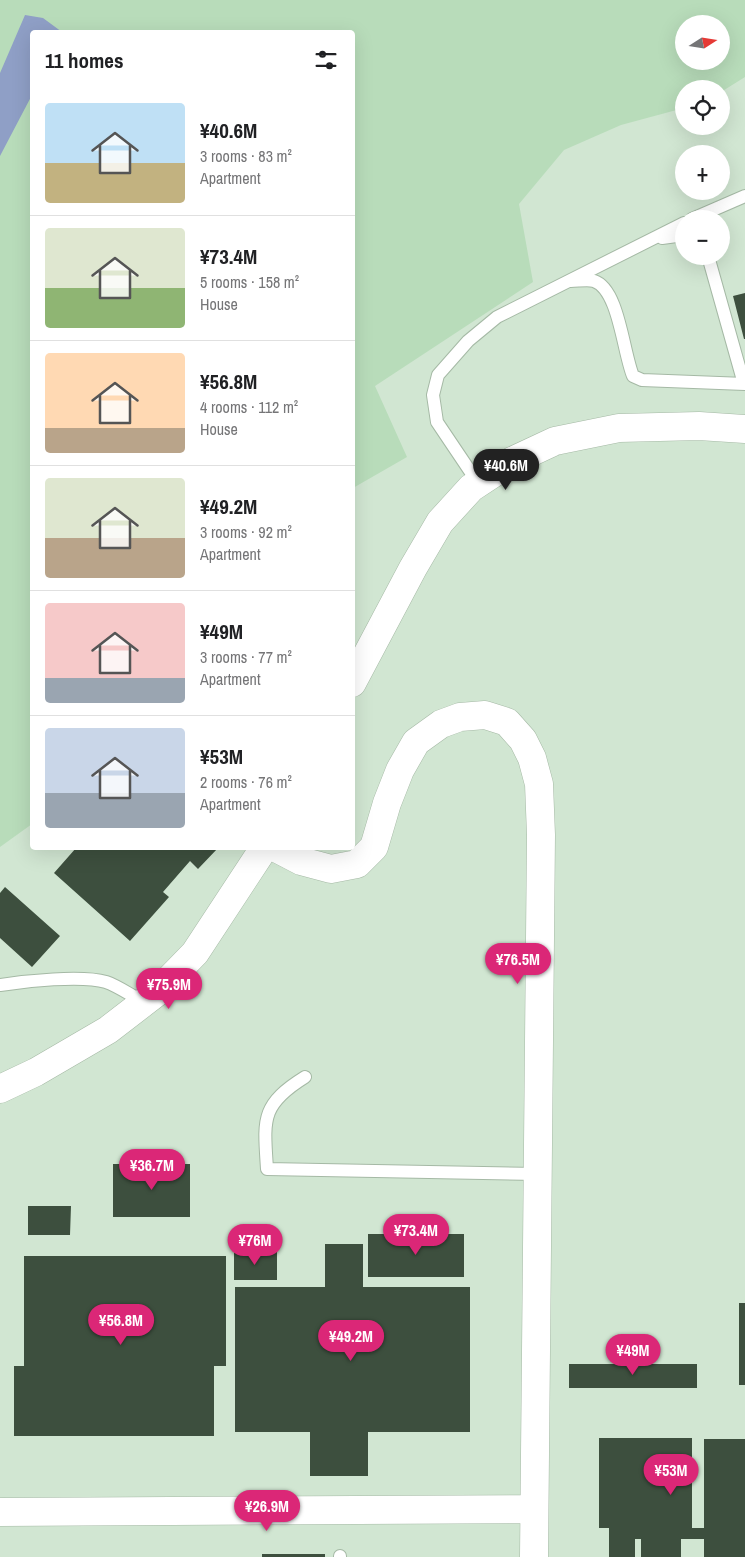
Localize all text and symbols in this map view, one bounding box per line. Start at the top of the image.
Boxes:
north arrow [675,15,730,70]
map controls [675,15,730,265]
text: 11 homes [45,46,124,75]
icon: filters [312,46,340,74]
button: locate [675,80,730,135]
text: ¥40.6M [200,116,257,145]
icon: home [85,123,145,183]
text: 3 rooms · 83 m² [200,145,292,167]
button: + [675,145,730,200]
text: Apartment [200,167,261,189]
button: − [675,210,730,265]
text: ¥73.4M [200,242,257,271]
icon: home [85,248,145,308]
text: 5 rooms · 158 m² [200,271,299,293]
text: House [200,293,238,315]
text: ¥56.8M [200,367,257,396]
icon: home [85,373,145,433]
text: 4 rooms · 112 m² [200,396,298,418]
text: House [200,418,238,440]
pin: ¥40.6M [465,448,547,491]
text: ¥40.6M [484,454,528,476]
text: ¥49.2M [200,492,257,521]
icon: home [85,498,145,558]
text: 3 rooms · 92 m² [200,521,292,543]
text: Apartment [200,543,261,565]
text: ¥49M [200,617,243,646]
icon: home [85,623,145,683]
text: 3 rooms · 77 m² [200,646,292,668]
text: Apartment [200,668,261,690]
text: ¥53M [200,742,243,771]
icon: home [85,748,145,808]
text: 2 rooms · 76 m² [200,771,292,793]
text: Apartment [200,793,261,815]
pin: ¥76.5M [477,942,559,985]
text: ¥76.5M [496,948,540,970]
pin: ¥75.9M [128,968,210,1010]
text: ¥75.9M [147,973,191,995]
pin: ¥36.7M [111,1148,193,1191]
text: ¥36.7M [130,1154,174,1176]
pin: ¥73.4M [375,1214,457,1256]
text: ¥73.4M [394,1219,438,1241]
pin: ¥76M [225,1224,285,1266]
text: ¥76M [239,1229,271,1251]
pin: ¥56.8M [80,1304,162,1346]
text: ¥56.8M [99,1309,143,1331]
pin: ¥49.2M [310,1320,392,1362]
text: ¥49.2M [329,1325,373,1347]
pin: ¥49M [603,1334,663,1376]
text: ¥49M [617,1339,649,1361]
pin: ¥53M [641,1454,701,1496]
text: ¥53M [655,1459,687,1481]
pin: ¥26.9M [226,1490,308,1532]
text: ¥26.9M [245,1495,289,1517]

